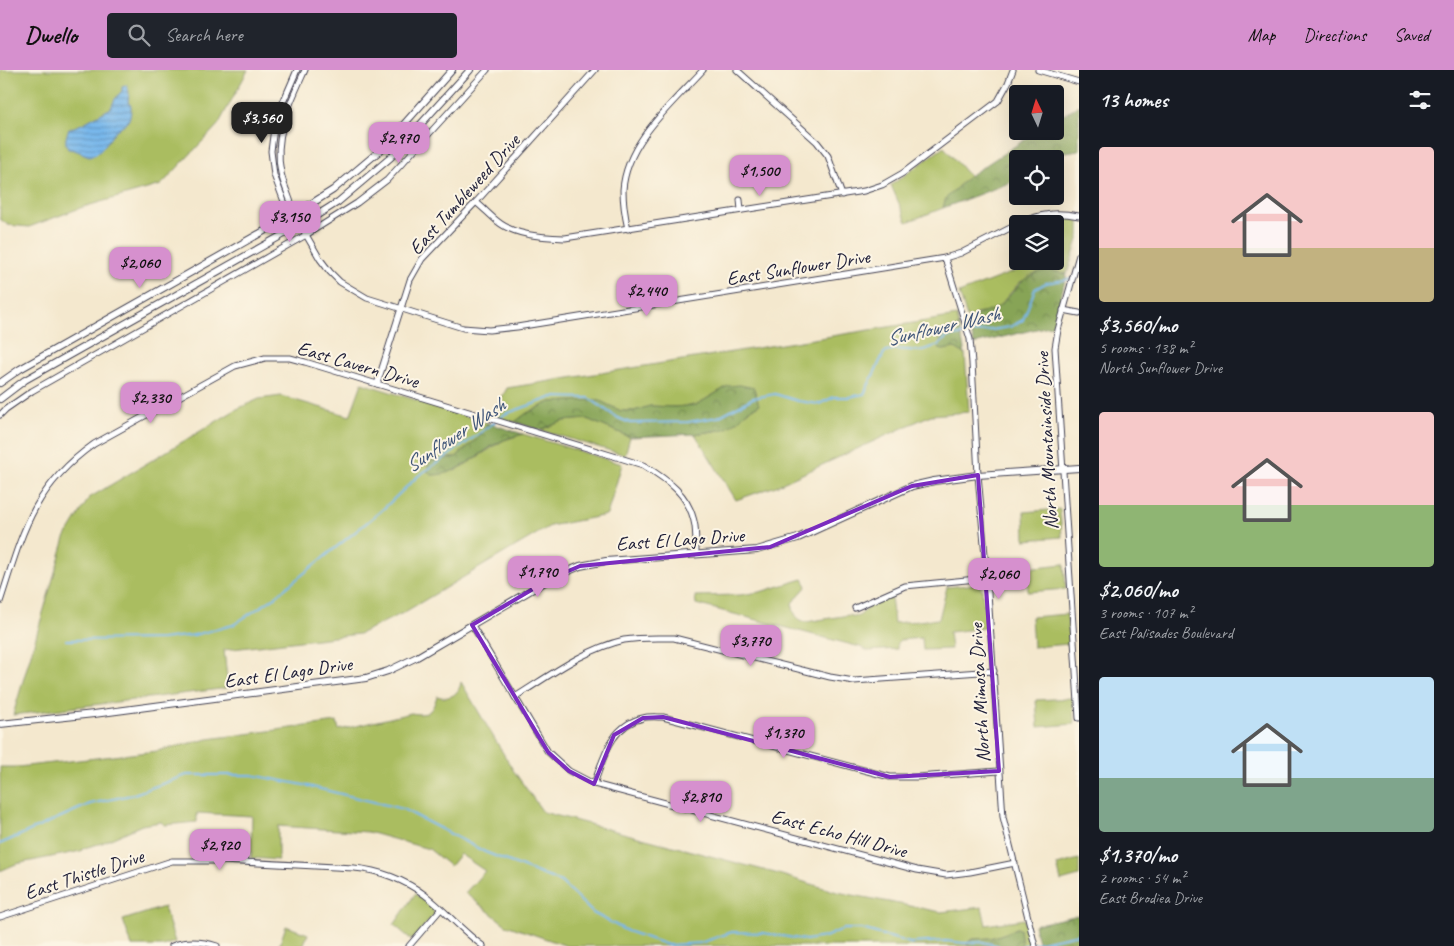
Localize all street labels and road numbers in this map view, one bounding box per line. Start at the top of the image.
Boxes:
street label: East Tumbleweed Drive [403,128,526,260]
street label: East Sunflower Drive [725,244,873,291]
street label: East Cavern Drive [294,335,423,394]
street label: North Mountainside Drive [1029,350,1064,531]
street label: East El Lago Drive [615,522,746,556]
street label: North Mimosa Drive [963,621,996,763]
street label: East El Lago Drive [223,651,355,694]
street label: East Echo Hill Drive [768,803,911,864]
street label: East Thistle Drive [21,843,148,905]

